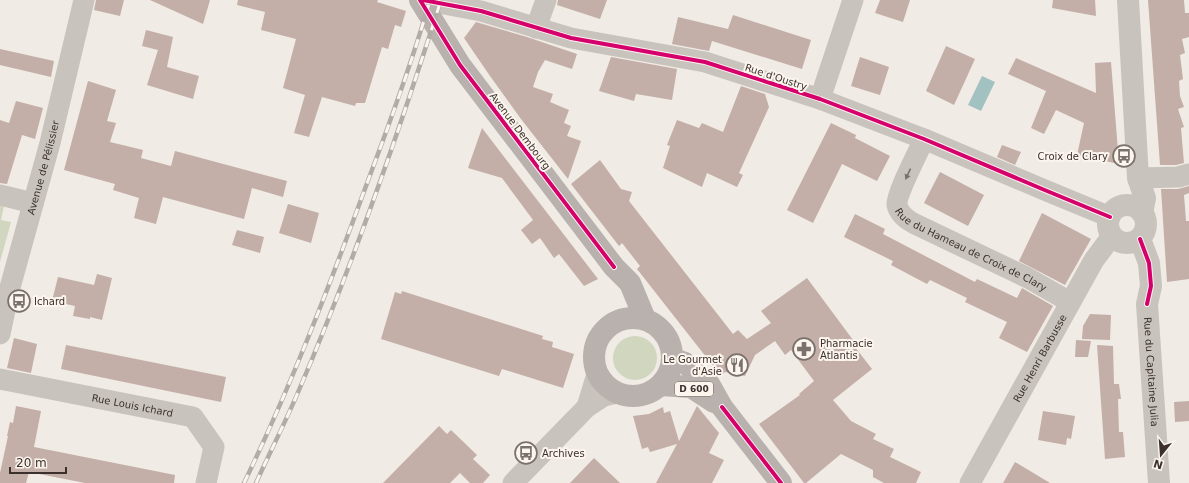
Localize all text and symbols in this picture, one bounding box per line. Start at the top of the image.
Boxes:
street label: Rue d'Oustry [744,62,809,92]
street label: Avenue Dembourg [488,91,552,171]
street label: Avenue de Pélissier [25,119,61,216]
bus stop icon: Croix de Clary [1111,143,1137,169]
place label: Croix de Clary [1038,151,1108,162]
one-way arrow [905,169,911,180]
street label: Rue du Hameau de Croix de Clary [893,206,1049,293]
bus stop icon: Ichard [6,288,32,314]
place label: Ichard [34,296,65,307]
street label: Rue Henri Barbusse [1011,312,1068,404]
street label: Rue du Capitaine Julia [1142,317,1161,427]
pharmacy icon: Pharmacie Atlantis [791,336,817,362]
place label: Pharmacie Atlantis [820,338,873,361]
restaurant icon: Le Gourmet d'Asie [724,352,750,378]
place label: Le Gourmet d'Asie [663,354,722,377]
road number: D 600 [675,382,713,396]
street label: Rue Louis Ichard [91,392,174,418]
north arrow [1141,435,1181,475]
bus stop icon: Archives [513,440,539,466]
place label: Archives [542,448,585,459]
scale bar [10,449,66,475]
text: 20 m [16,456,47,470]
text: N [1152,457,1165,472]

